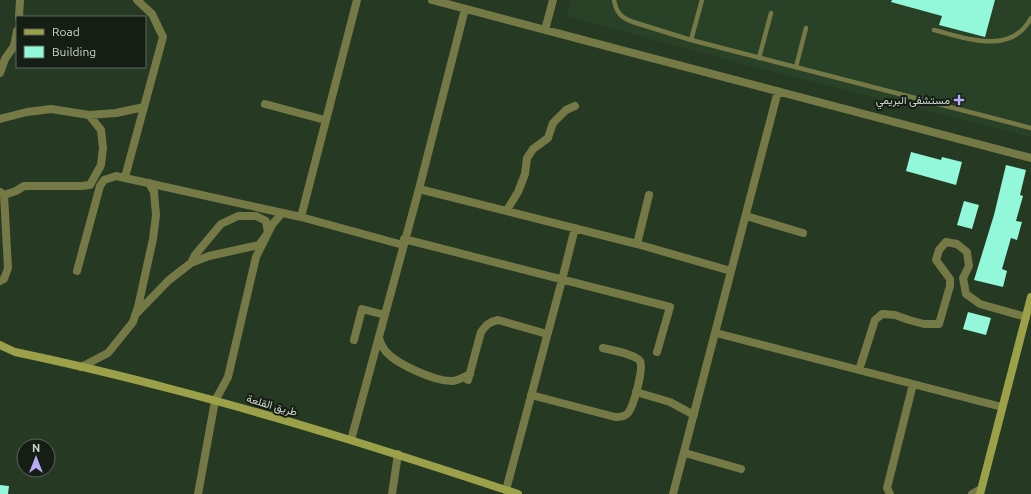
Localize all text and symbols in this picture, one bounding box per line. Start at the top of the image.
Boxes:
legend [16,16,146,68]
text: Road [52,25,80,38]
text: Building [52,45,96,58]
place label: مستشفى البريمي [876,94,950,110]
marker: مستشفى البريمي [953,94,965,106]
street label: طريق القلعة [245,392,299,419]
north arrow [16,438,56,478]
text: N [32,442,40,454]

